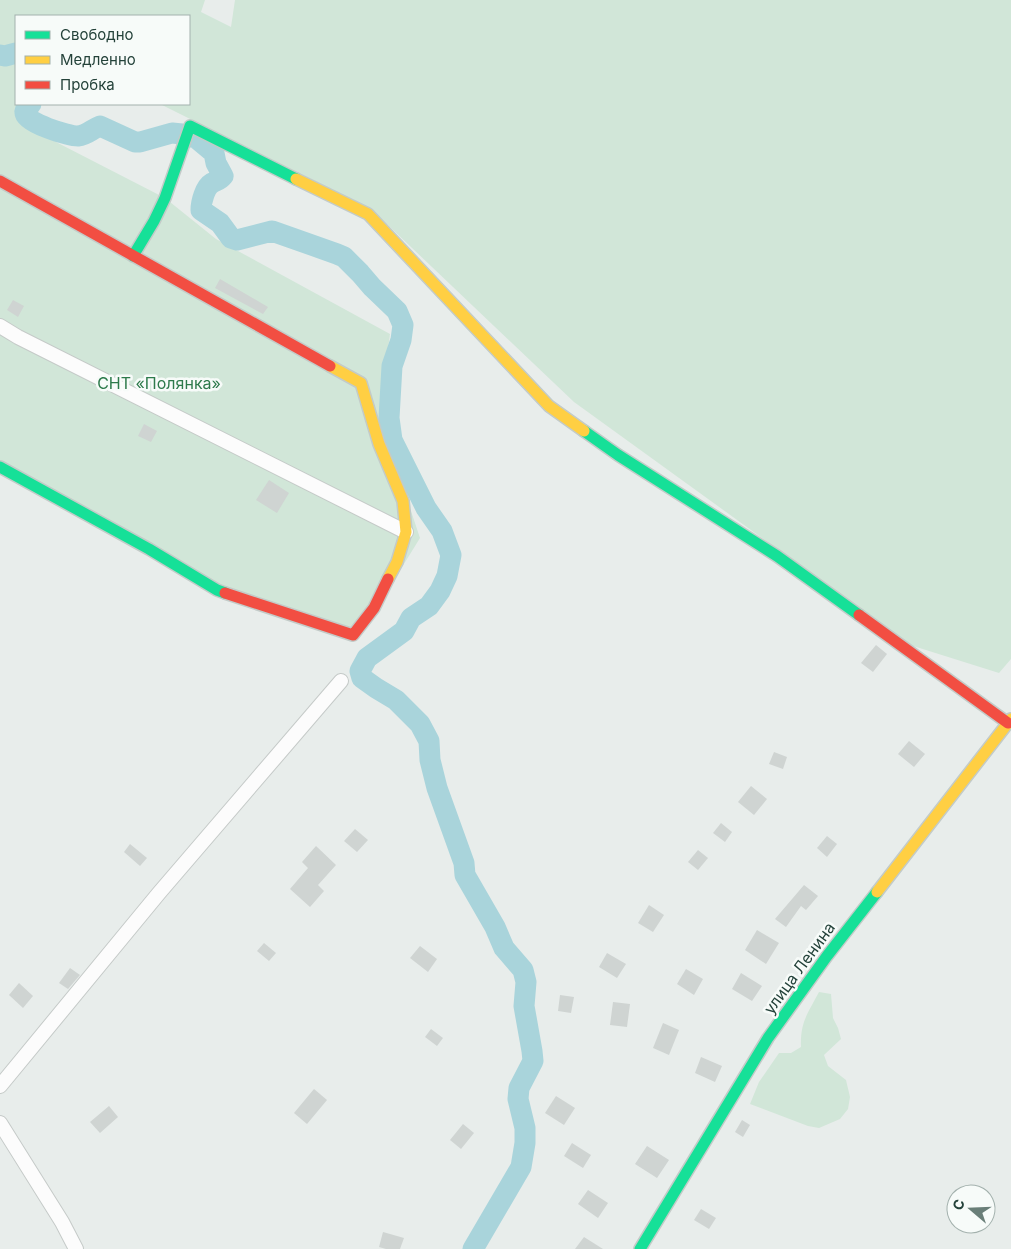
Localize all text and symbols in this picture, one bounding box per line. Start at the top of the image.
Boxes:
legend [15,15,190,105]
text: Свободно [60,25,134,44]
text: Медленно [60,50,136,69]
text: Пробка [60,75,115,94]
park label: СНТ «Полянка» [97,373,221,393]
street label: улица Ленина [759,918,839,1018]
north arrow [946,1184,996,1234]
text: С [949,1197,968,1212]

